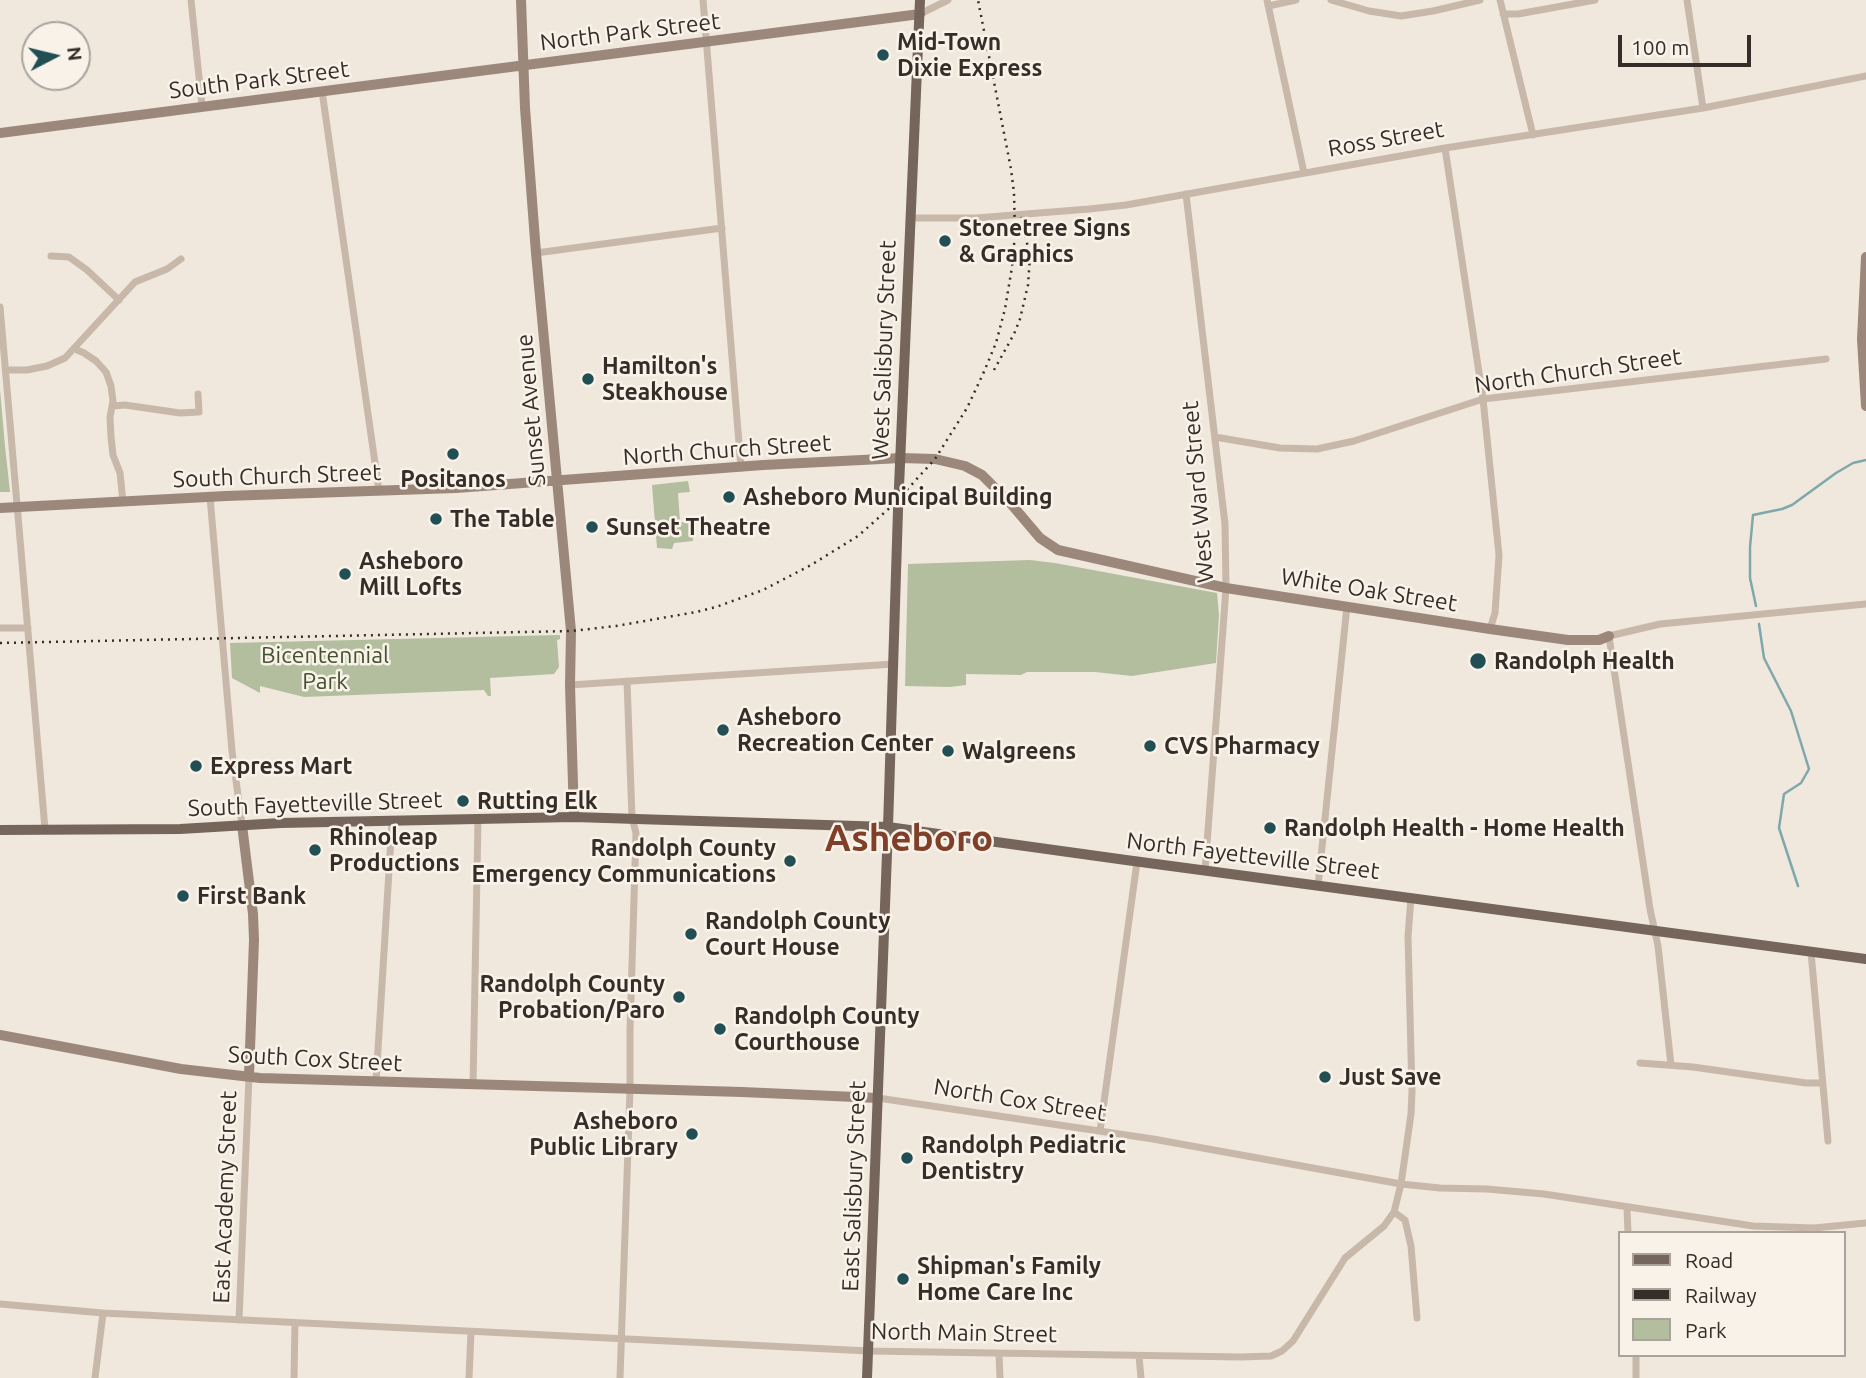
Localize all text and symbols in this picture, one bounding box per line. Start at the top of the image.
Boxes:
street label: North Park Street [538,7,722,57]
north arrow [21,21,91,91]
scale bar [1621,21,1754,65]
place label: Mid-Town Dixie Express [897,28,1042,82]
text: 100 m [1631,35,1689,59]
text: N [63,45,87,62]
marker: Mid-Town Dixie Express [875,47,891,63]
street label: South Park Street [167,55,351,105]
street label: Ross Street [1326,115,1446,163]
place label: Stonetree Signs & Graphics [959,214,1131,268]
marker: Stonetree Signs & Graphics [937,233,953,249]
street label: West Salisbury Street [866,240,902,460]
street label: Sunset Avenue [511,333,551,487]
street label: North Church Street [1473,343,1683,399]
place label: Hamilton's Steakhouse [602,352,728,406]
marker: Hamilton's Steakhouse [580,371,596,387]
street label: West Ward Street [1176,400,1220,584]
street label: North Church Street [622,429,832,471]
marker: Positanos [445,446,461,462]
street label: South Church Street [172,459,382,493]
place label: Positanos [400,465,506,493]
place label: Asheboro Municipal Building [743,483,1053,511]
marker: Asheboro Municipal Building [721,489,737,505]
place label: The Table [450,505,555,533]
marker: The Table [428,511,444,527]
place label: Sunset Theatre [606,513,771,541]
marker: Sunset Theatre [584,519,600,535]
place label: Asheboro Mill Lofts [359,547,464,601]
street label: White Oak Street [1279,562,1459,618]
marker: Asheboro Mill Lofts [337,566,353,582]
park label: Bicentennial Park [261,641,389,695]
place label: Randolph Health [1494,647,1675,675]
marker: Randolph Health [1468,651,1488,671]
place label: Asheboro Recreation Center [737,703,934,757]
marker: Asheboro Recreation Center [715,722,731,738]
place label: CVS Pharmacy [1164,732,1320,760]
place label: Walgreens [962,737,1076,765]
marker: CVS Pharmacy [1142,738,1158,754]
marker: Walgreens [940,743,956,759]
place label: Express Mart [210,752,352,780]
marker: Express Mart [188,758,204,774]
street label: South Fayetteville Street [187,786,443,822]
place label: Rutting Elk [477,787,598,815]
marker: Rutting Elk [455,793,471,809]
place label: Randolph Health - Home Health [1284,814,1625,842]
district label: Asheboro [825,817,993,861]
marker: Randolph Health - Home Health [1262,820,1278,836]
place label: Rhinoleap Productions [329,823,460,877]
street label: North Fayetteville Street [1125,827,1381,885]
place label: Randolph County Emergency Communications [471,834,776,888]
marker: Rhinoleap Productions [307,842,323,858]
marker: Randolph County Emergency Communications [782,853,798,869]
place label: First Bank [197,882,306,910]
marker: First Bank [175,888,191,904]
place label: Randolph County Court House [705,907,890,961]
marker: Randolph County Court House [683,926,699,942]
place label: Randolph County Probation/Paro [480,970,665,1024]
marker: Randolph County Probation/Paro [671,989,687,1005]
place label: Randolph County Courthouse [734,1002,919,1056]
marker: Randolph County Courthouse [712,1021,728,1037]
street label: South Cox Street [227,1041,403,1077]
place label: Just Save [1339,1063,1441,1091]
marker: Just Save [1317,1069,1333,1085]
street label: North Cox Street [932,1073,1108,1127]
street label: East Salisbury Street [837,1080,871,1292]
street label: East Academy Street [207,1090,243,1304]
place label: Asheboro Public Library [529,1107,678,1161]
marker: Asheboro Public Library [684,1126,700,1142]
place label: Randolph Pediatric Dentistry [921,1131,1126,1185]
marker: Randolph Pediatric Dentistry [899,1150,915,1166]
legend [1618,1231,1845,1357]
text: Road [1685,1248,1733,1272]
place label: Shipman's Family Home Care Inc [917,1252,1101,1306]
marker: Shipman's Family Home Care Inc [895,1271,911,1287]
text: Railway [1685,1283,1757,1307]
street label: North Main Street [871,1318,1057,1348]
text: Park [1685,1318,1727,1342]

